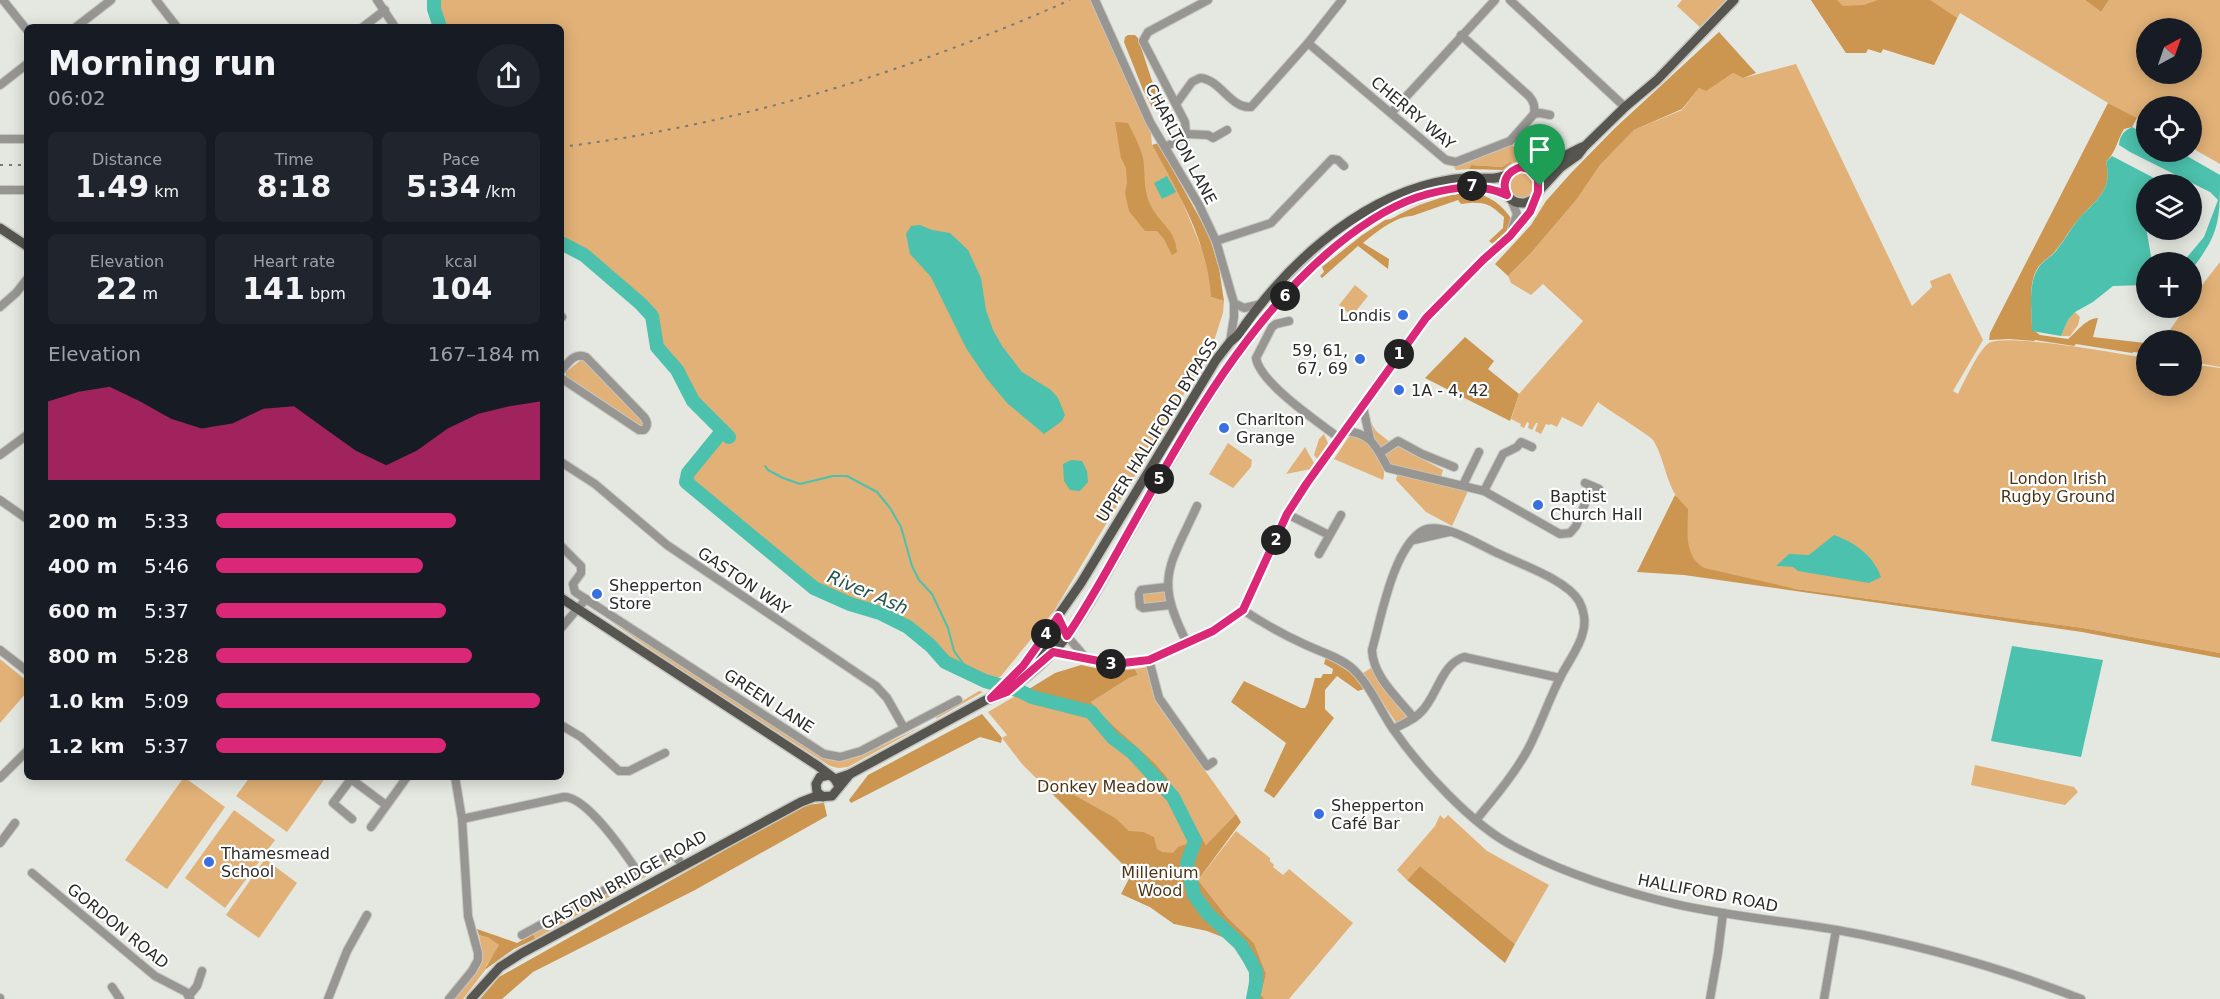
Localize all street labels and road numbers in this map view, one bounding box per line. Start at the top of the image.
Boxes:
street label: CHERRY WAY [1367,72,1459,154]
street label: CHARLTON LANE [1141,81,1221,207]
street label: UPPER HALLIFORD BYPASS [1093,335,1221,525]
street label: GASTON WAY [694,543,794,619]
street label: GREEN LANE [721,665,817,737]
street label: GASTON BRIDGE ROAD [538,827,710,933]
street label: HALLIFORD ROAD [1636,870,1780,916]
street label: GORDON ROAD [64,879,172,973]

